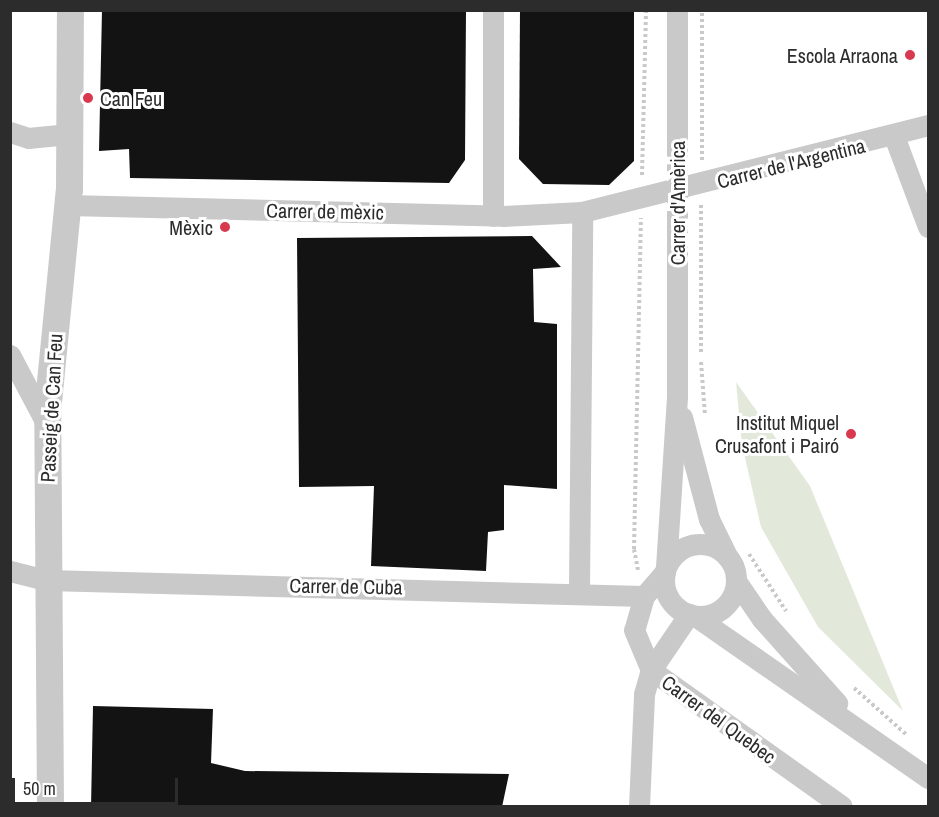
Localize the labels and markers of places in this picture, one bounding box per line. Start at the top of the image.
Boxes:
place label: Escola Arraona [786,43,898,67]
marker: Escola Arraona [903,48,917,62]
place label: Can Feu [100,86,162,110]
marker: Can Feu [81,91,95,105]
place label: Mèxic [169,215,213,239]
marker: Mèxic [218,220,232,234]
place label: Institut Miquel Crusafont i Pairó [715,410,839,457]
marker: Institut Miquel Crusafont i Pairó [844,427,858,441]

